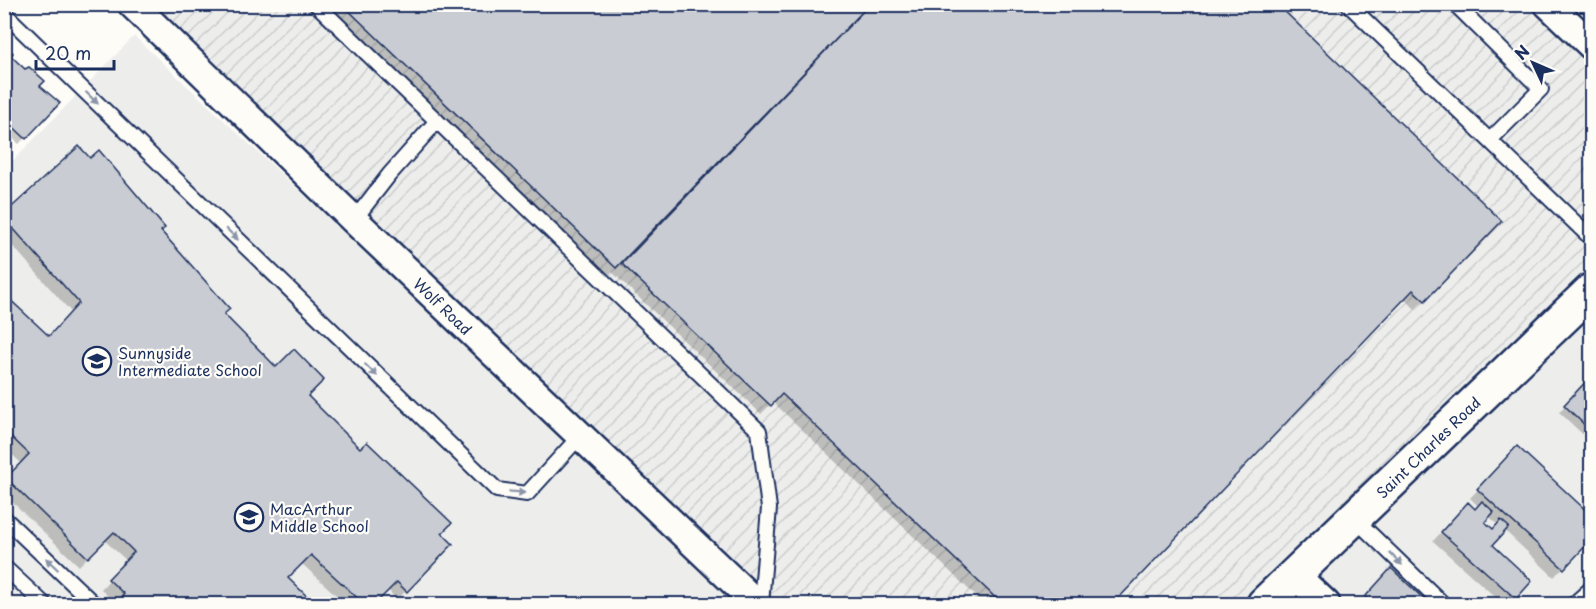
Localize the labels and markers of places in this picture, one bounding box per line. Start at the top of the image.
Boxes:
place label: Sunnyside Intermediate School [118,341,262,381]
school or university icon: Sunnyside Intermediate School [81,345,113,377]
place label: MacArthur Middle School [270,497,369,537]
school or university icon: MacArthur Middle School [233,501,265,533]

